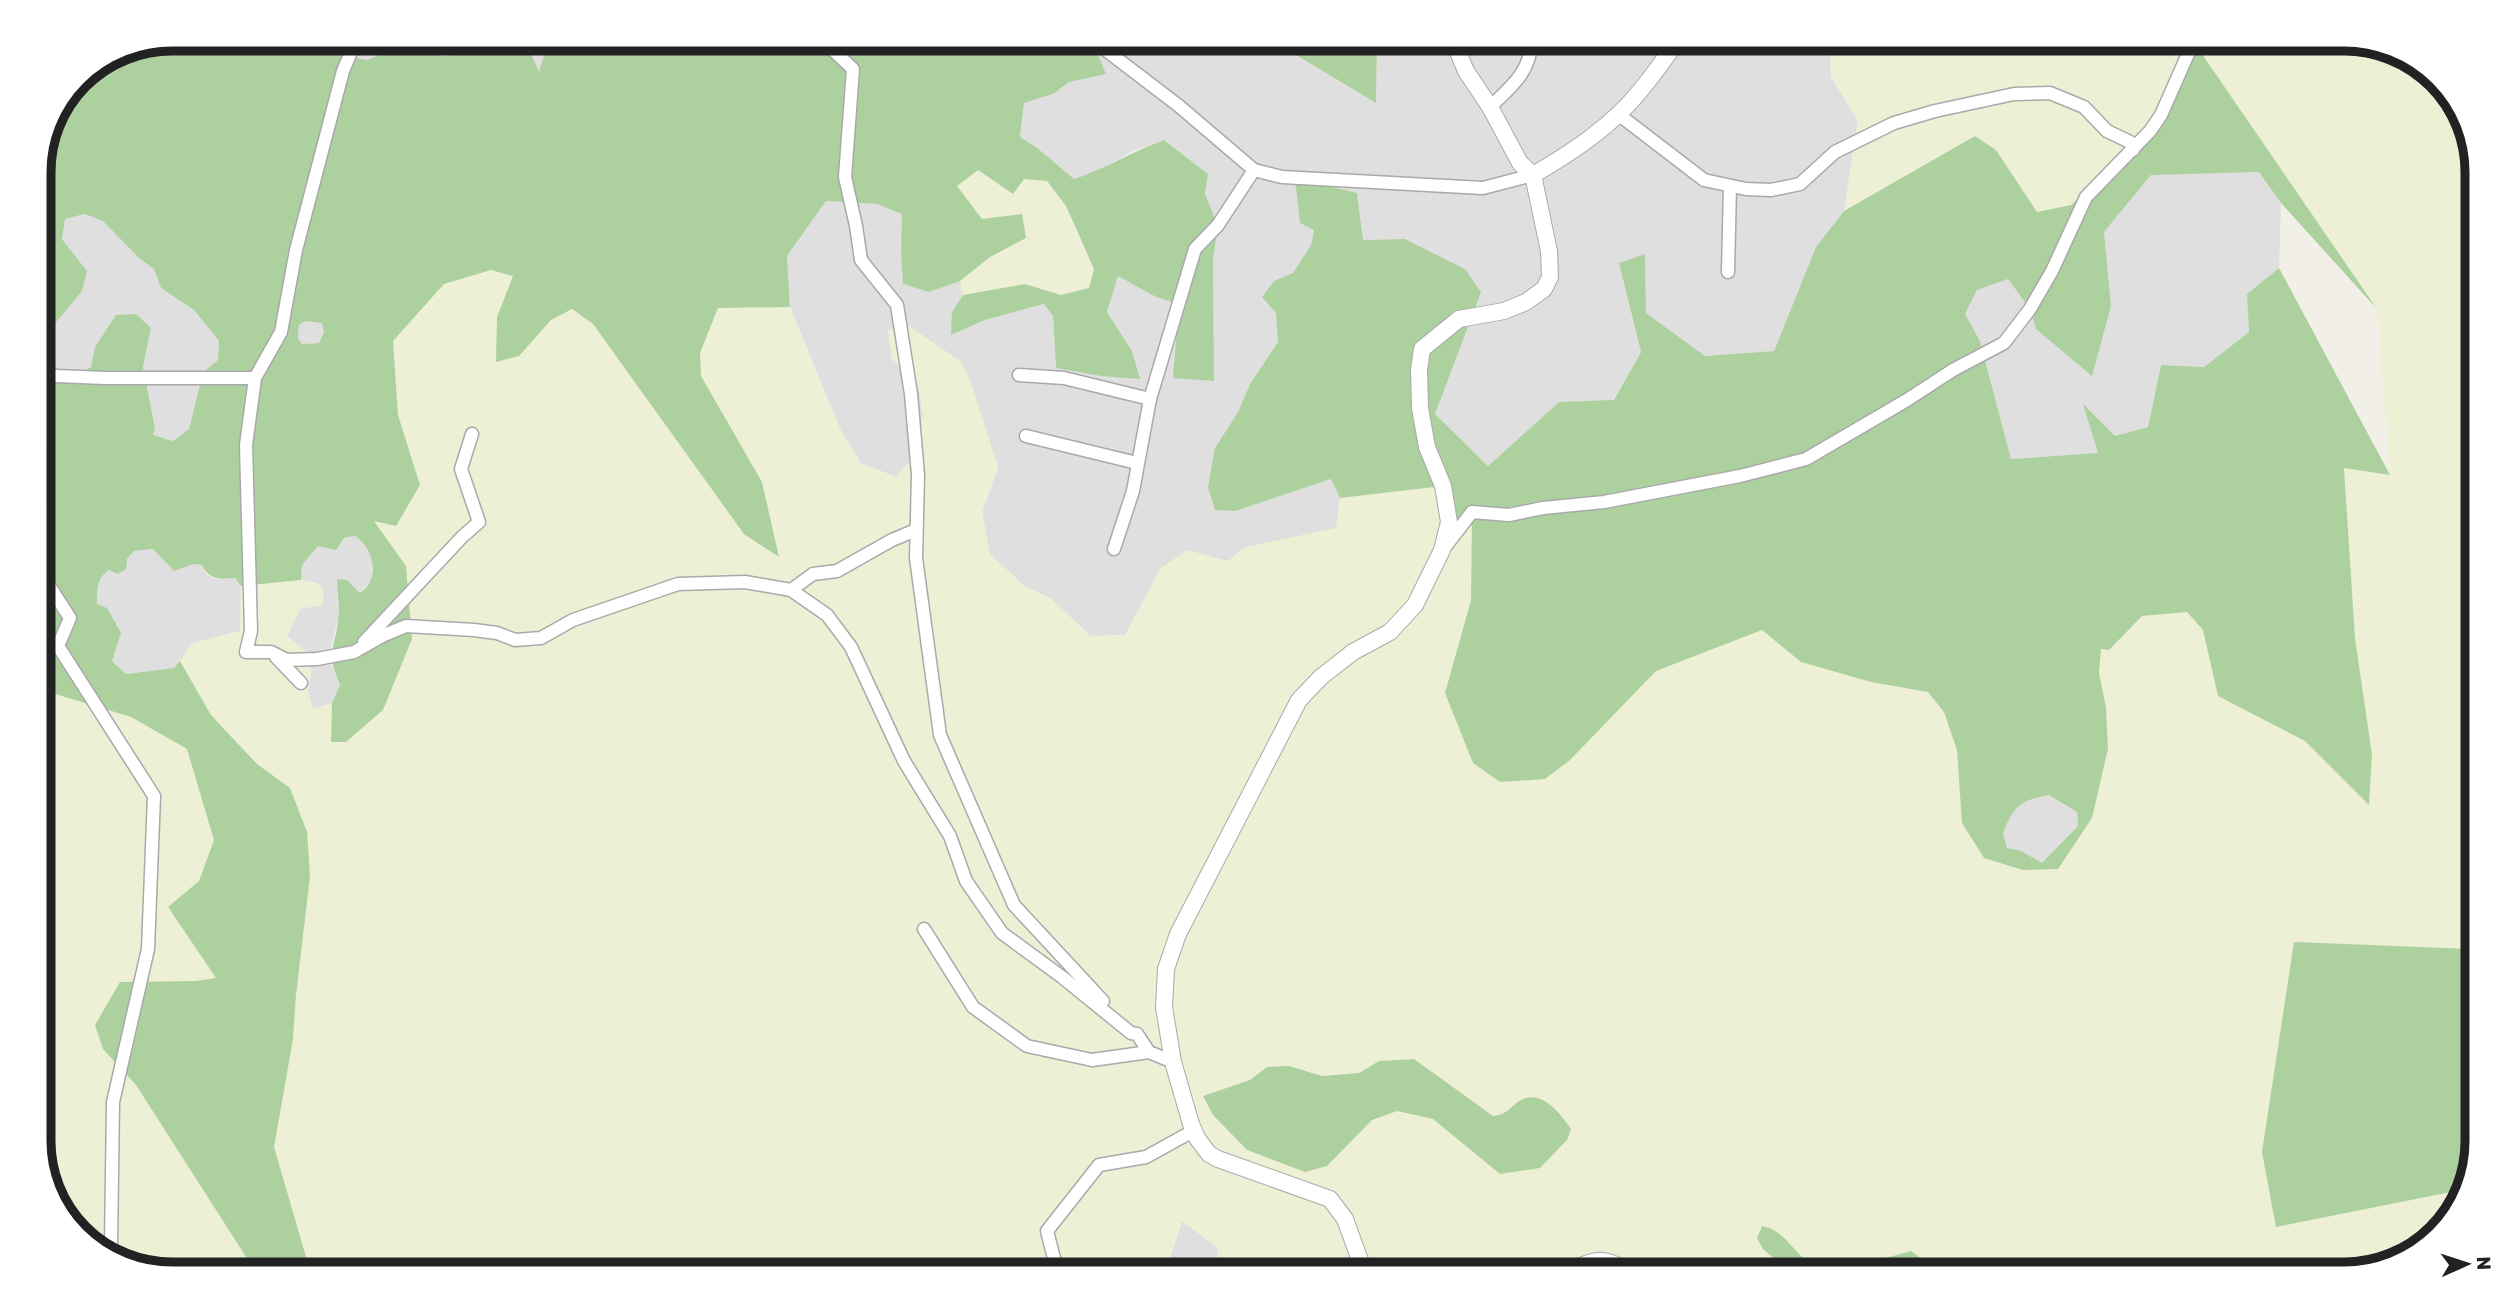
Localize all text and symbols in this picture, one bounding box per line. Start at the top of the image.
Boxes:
north arrow [2432,1229,2502,1299]
text: N [2472,1256,2495,1271]

